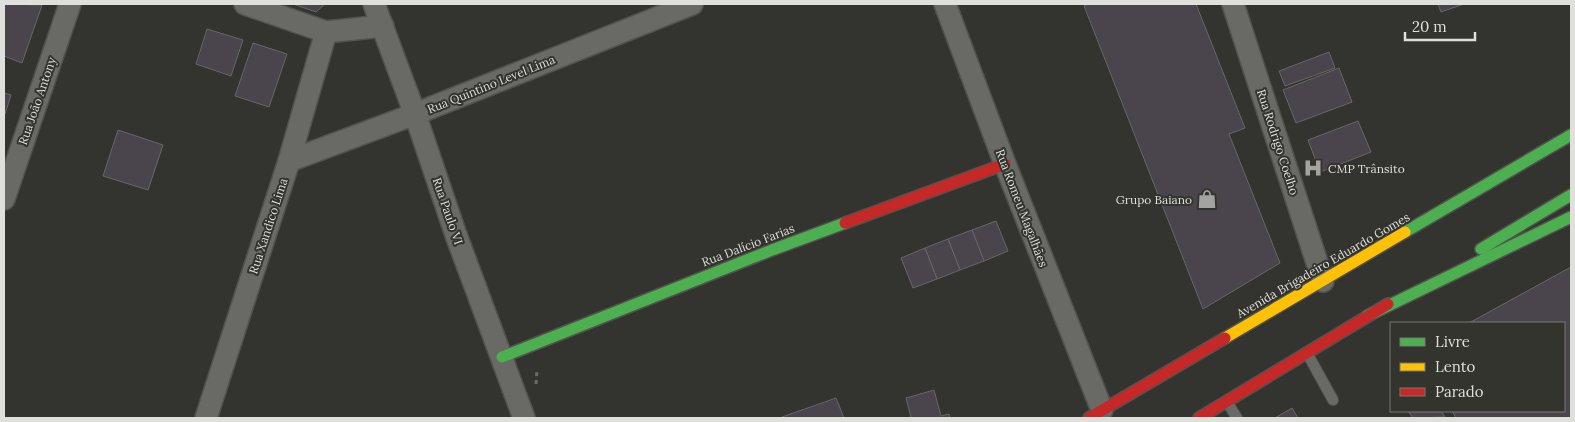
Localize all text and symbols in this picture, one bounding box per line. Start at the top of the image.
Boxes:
scale bar [1405,10,1475,42]
text: 20 m [1412,17,1447,36]
street label: Rua Quintino Level Lima [425,52,557,116]
street label: Rua João Antony [15,55,59,147]
street label: Rua Rodrigo Coelho [1254,87,1302,197]
street label: Rua Romeu Magalhães [993,147,1052,269]
hospital icon: CMP Trânsito [1302,157,1324,179]
place label: CMP Trânsito [1328,161,1405,176]
street label: Rua Xandico Lima [245,176,291,276]
street label: Rua Paulo VI [430,176,466,246]
shop icon: Grupo Baiano [1196,188,1218,210]
place label: Grupo Baiano [1116,192,1192,207]
street label: Avenida Brigadeiro Eduardo Gomes [1233,209,1413,321]
street label: Rua Dalício Farias [699,220,797,270]
legend [1390,322,1565,412]
text: Livre [1435,332,1470,351]
text: Lento [1435,357,1476,376]
text: Parado [1435,382,1484,401]

